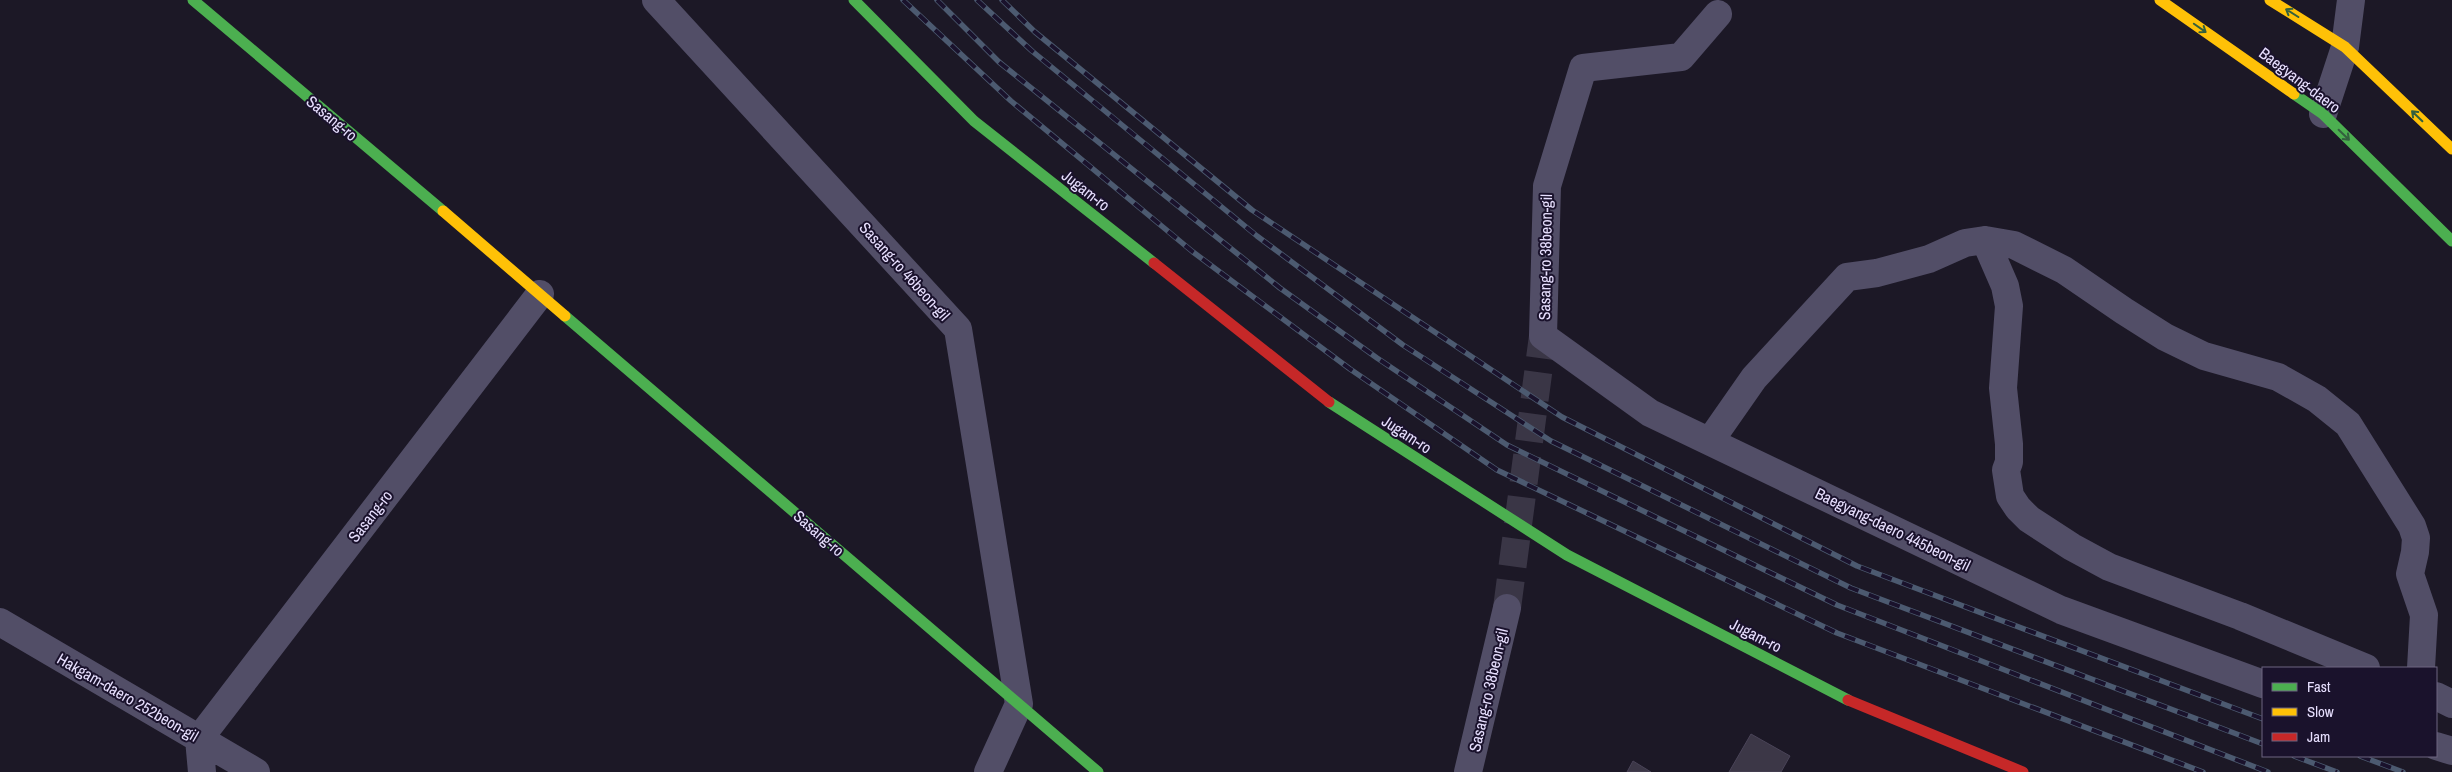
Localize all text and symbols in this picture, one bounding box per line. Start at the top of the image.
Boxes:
one-way arrow [2285,8,2299,18]
one-way arrow [2193,23,2207,33]
street label: Baegyang-daero [2255,42,2345,118]
street label: Sasang-ro [302,90,362,146]
one-way arrow [2410,110,2423,122]
one-way arrow [2338,129,2350,141]
street label: Jugam-ro [1057,164,1115,216]
street label: Sasang-ro 38beon-gil [1533,194,1557,320]
street label: Sasang-ro 46beon-gil [855,217,955,325]
street label: Jugam-ro [1378,410,1436,458]
street label: Baegyang-daero 445beon-gil [1812,482,1974,576]
street label: Sasang-ro [343,485,397,547]
street label: Sasang-ro [789,505,849,561]
street label: Jugam-ro [1726,613,1786,657]
street label: Sasang-ro 38beon-gil [1463,626,1513,754]
street label: Hakgam-daero 252beon-gil [53,648,203,746]
legend [2262,667,2437,757]
text: Fast [2307,676,2331,697]
text: Slow [2307,701,2334,722]
text: Jam [2307,726,2330,747]

